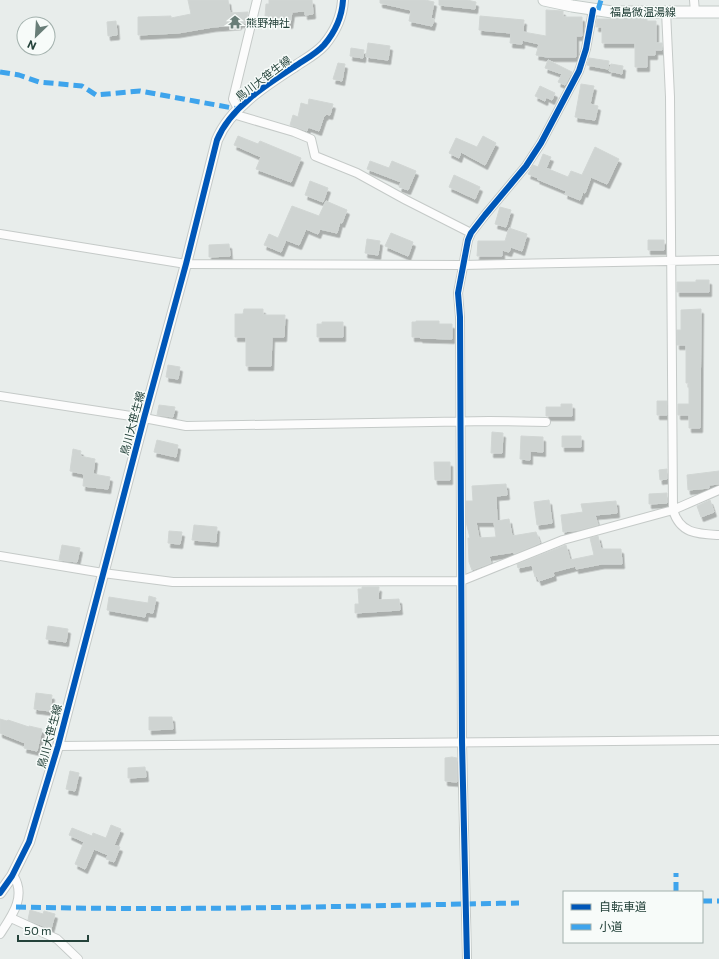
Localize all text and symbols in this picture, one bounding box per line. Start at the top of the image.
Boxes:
street label: 福島微温湯線 [610,5,676,18]
temple icon: 熊野神社 [227,14,243,30]
north arrow [16,16,56,56]
place label: 熊野神社 [246,16,290,29]
text: N [25,38,38,53]
street label: 鳥川大笹生線 [233,53,293,103]
street label: 鳥川大笹生線 [117,389,147,457]
street label: 鳥川大笹生線 [34,702,64,770]
legend [563,891,703,943]
text: 自転車道 [599,899,647,913]
scale bar [18,917,88,943]
text: 小道 [599,919,623,933]
text: 50 m [24,923,52,937]

